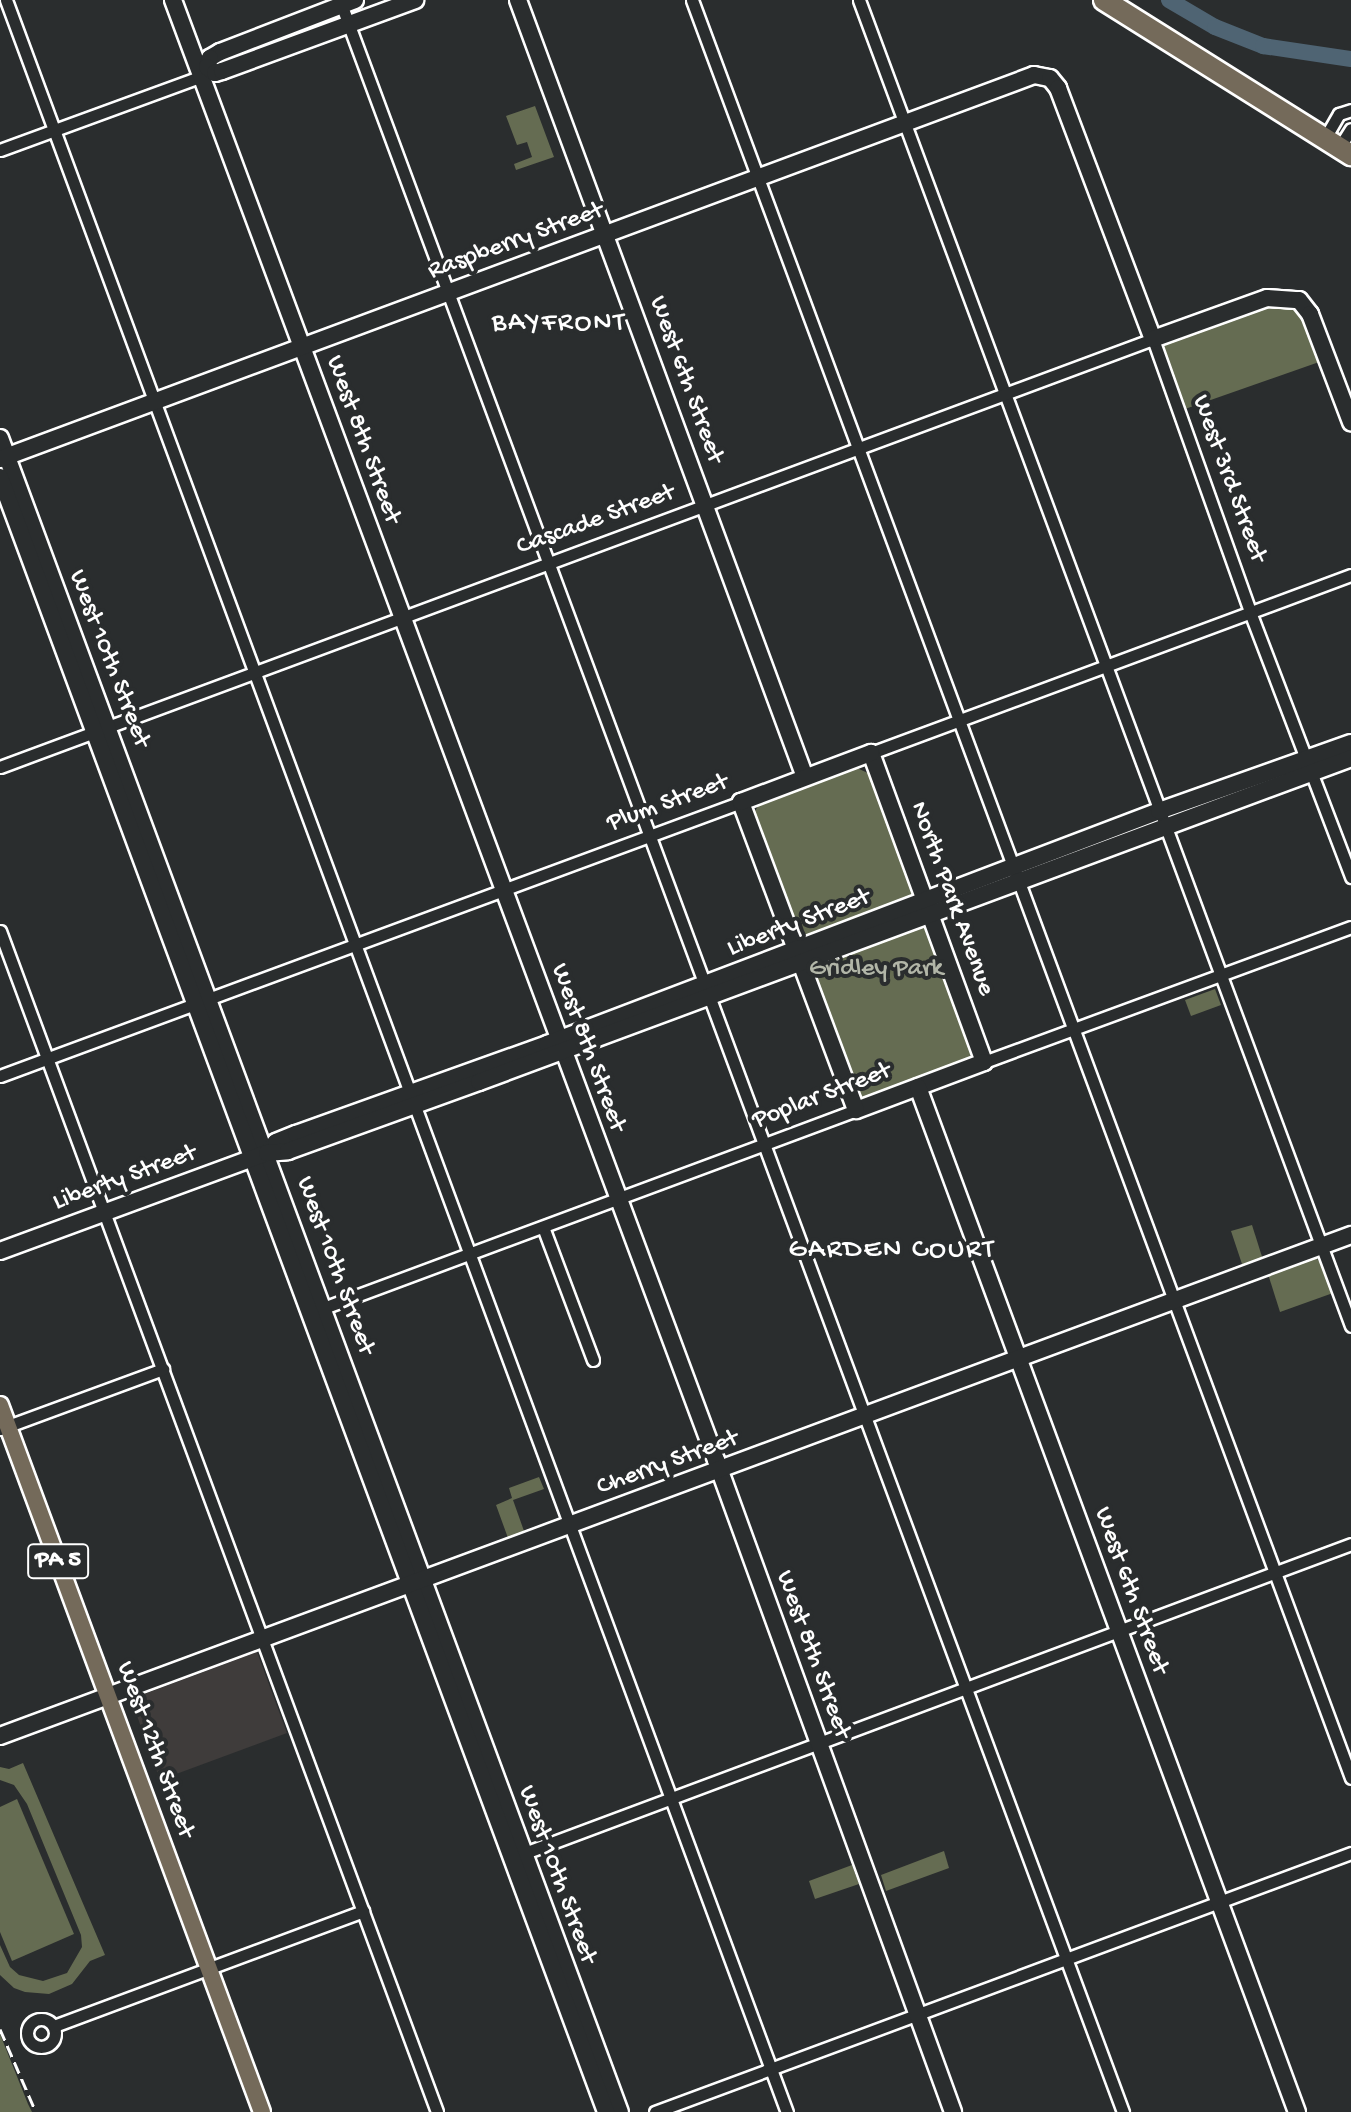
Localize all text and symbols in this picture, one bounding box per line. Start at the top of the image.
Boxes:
street label: Raspberry Street [424,196,608,288]
street label: West 6th Street [640,292,730,468]
district label: BAYFRONT [492,307,626,341]
street label: West 8th Street [317,352,407,528]
street label: West 3rd Street [1183,391,1273,567]
street label: Cascade Street [513,478,679,564]
street label: West 10th Street [60,566,156,752]
street label: Plum Street [603,768,733,840]
street label: North Park Avenue [901,798,1001,1000]
street label: Liberty Street [723,882,875,966]
park label: Gridley Park [809,954,943,986]
street label: West 8th Street [542,960,632,1136]
street label: Poplar Street [748,1056,896,1138]
street label: Liberty Street [49,1139,201,1219]
street label: West 10th Street [287,1173,381,1359]
district label: GARDEN COURT [788,1234,996,1268]
street label: Cherry Street [593,1424,743,1504]
street label: West 6th Street [1085,1503,1175,1679]
road number: PA 5 [26,1541,90,1581]
street label: West 8th Street [767,1567,857,1743]
street label: West 12th Street [108,1658,200,1842]
street label: West 10th Street [509,1782,603,1968]

